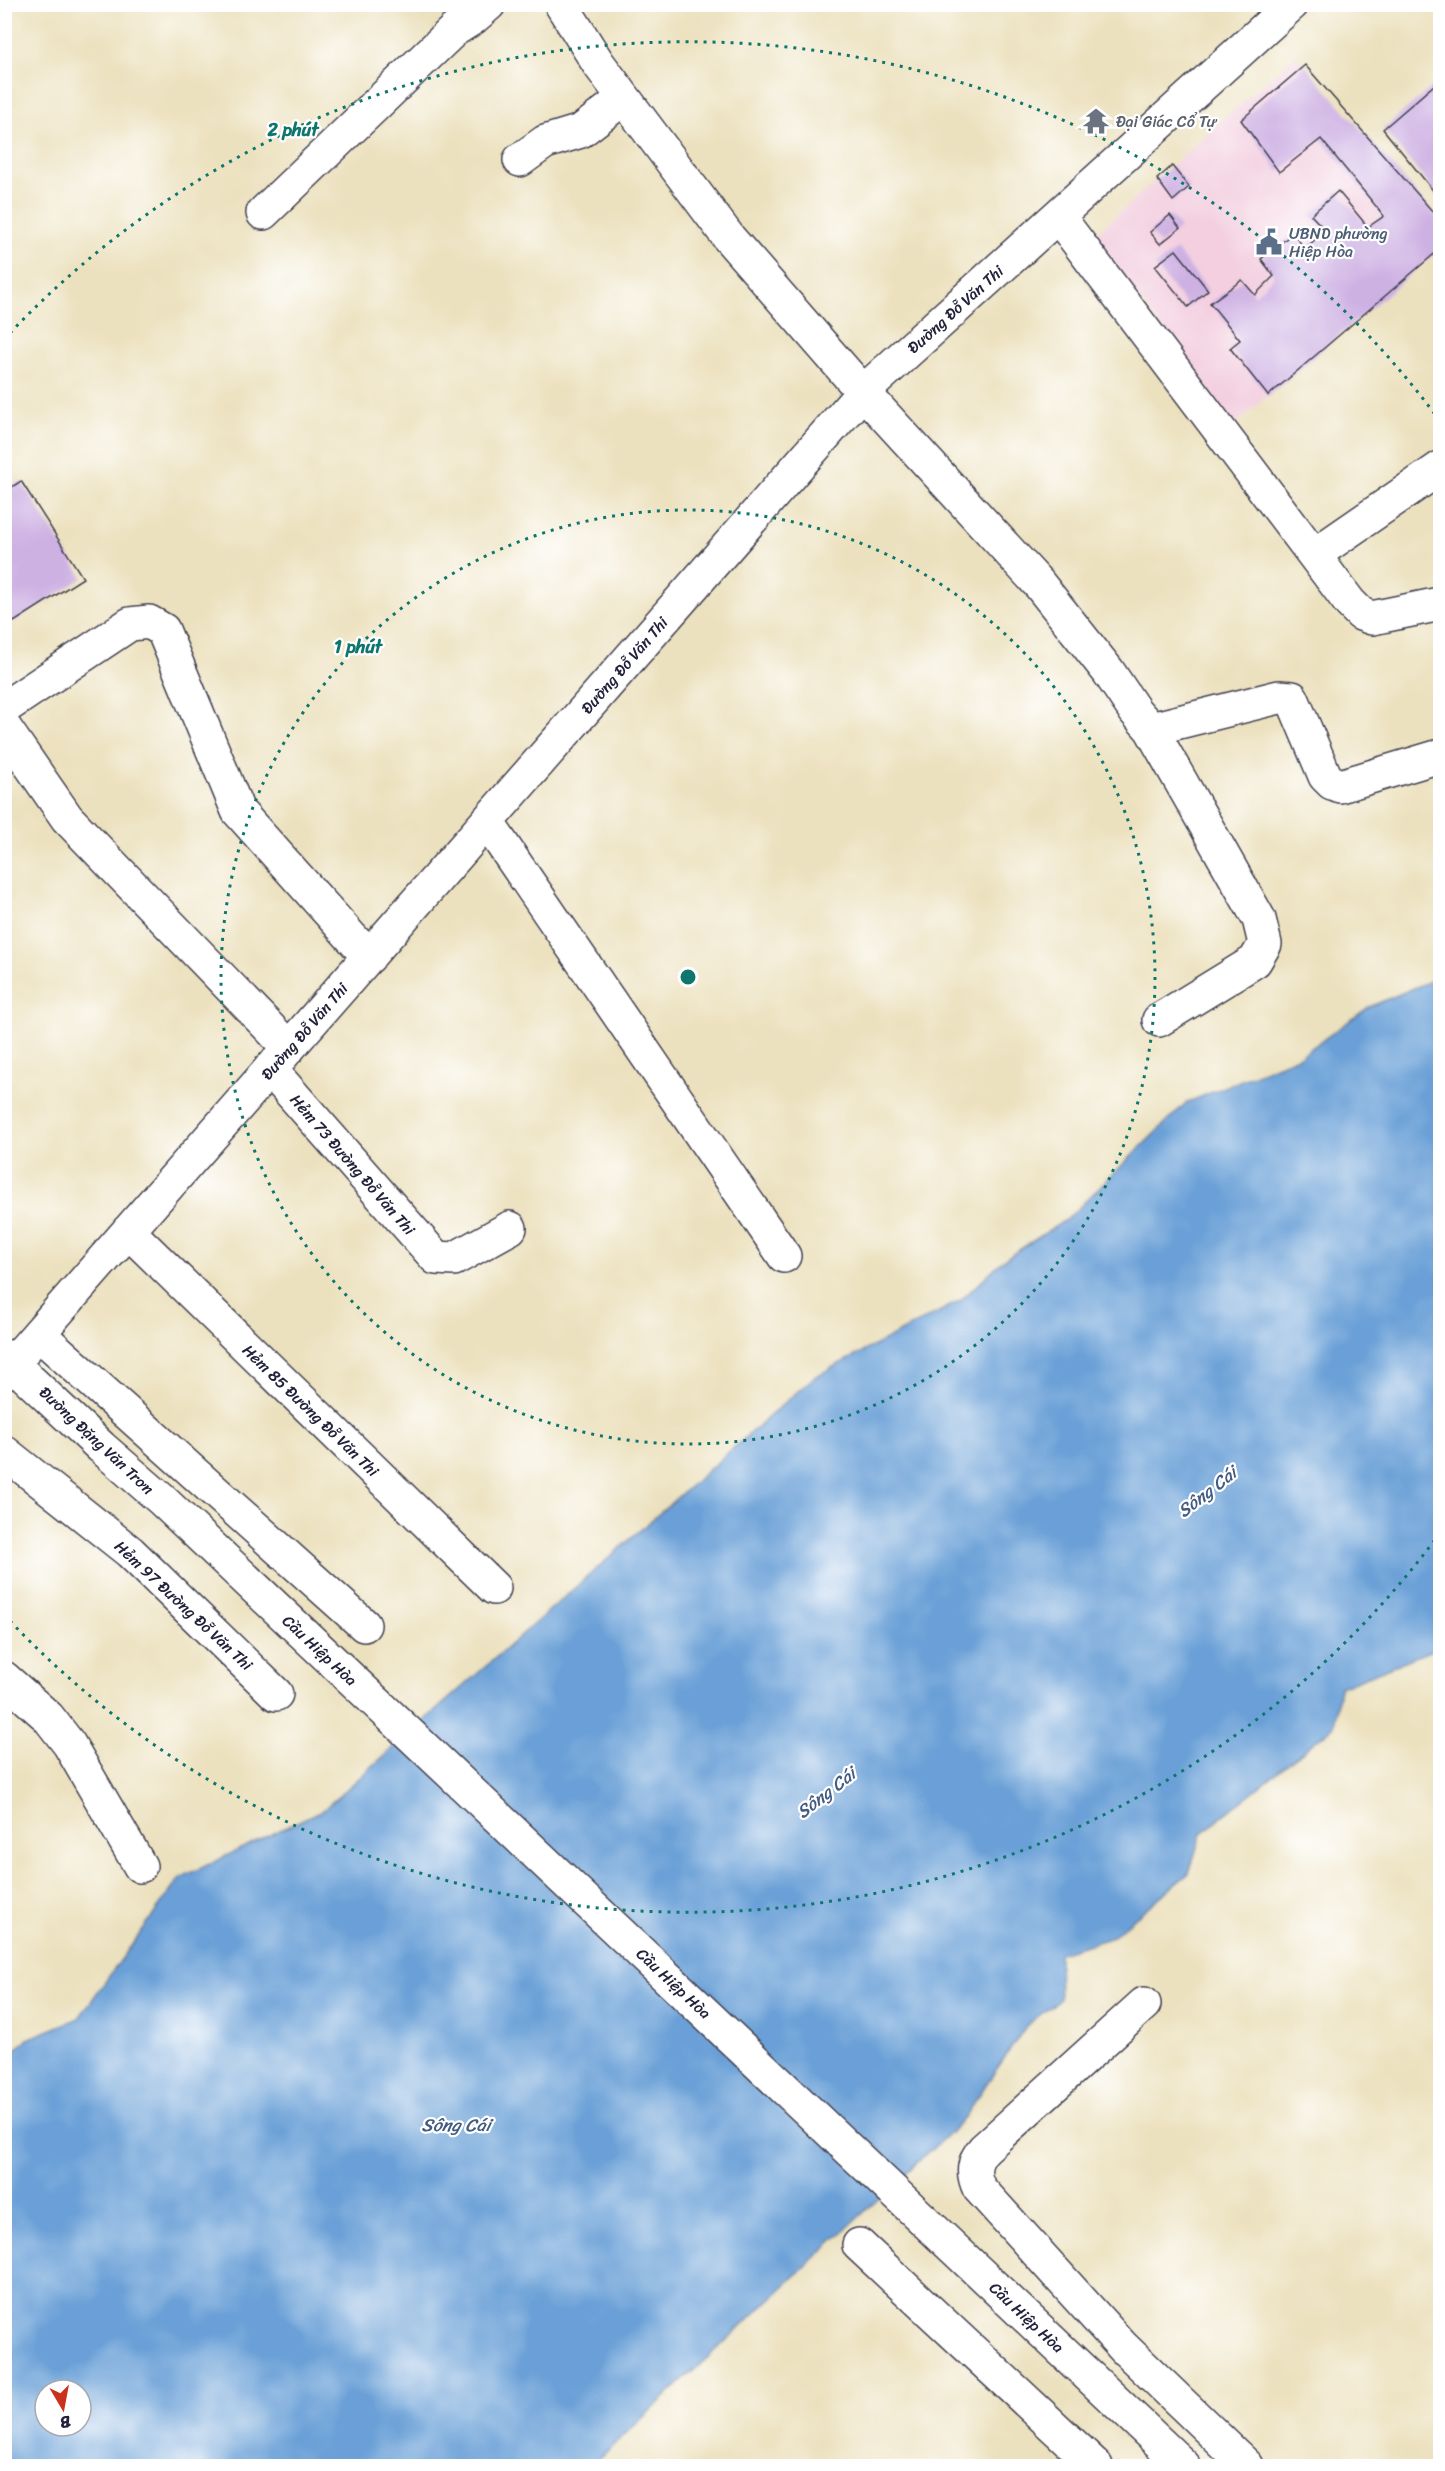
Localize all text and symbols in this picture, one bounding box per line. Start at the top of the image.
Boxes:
temple icon: Đại Giác Cổ Tự [1081,106,1111,136]
place label: Đại Giác Cổ Tự [1116,107,1217,136]
text: 2 phút [267,114,320,146]
place label: UBND phường Hiệp Hòa [1289,219,1388,266]
public building icon: UBND phường Hiệp Hòa [1254,227,1284,257]
street label: Đường Đỗ Văn Thi [900,257,1011,361]
street label: Đường Đỗ Văn Thi [573,609,676,721]
text: 1 phút [334,631,384,663]
centre of rings [678,967,698,987]
street label: Đường Đỗ Văn Thi [253,975,356,1087]
street label: Hẻm 73 Đường Đỗ Văn Thi [283,1087,423,1242]
street label: Hẻm 85 Đường Đỗ Văn Thi [235,1337,387,1484]
street label: Đường Đặng Văn Trơn [32,1379,161,1502]
water label: Sông Cái [1170,1456,1247,1526]
street label: Hẻm 97 Đường Đỗ Văn Thi [107,1533,260,1678]
street label: Cầu Hiệp Hòa [275,1607,364,1693]
water label: Sông Cái [789,1757,866,1827]
street label: Cầu Hiệp Hòa [629,1940,718,2026]
water label: Sông Cái [421,2109,495,2141]
street label: Cầu Hiệp Hòa [982,2274,1071,2360]
north arrow [33,2378,93,2438]
text: B [57,2407,73,2438]

